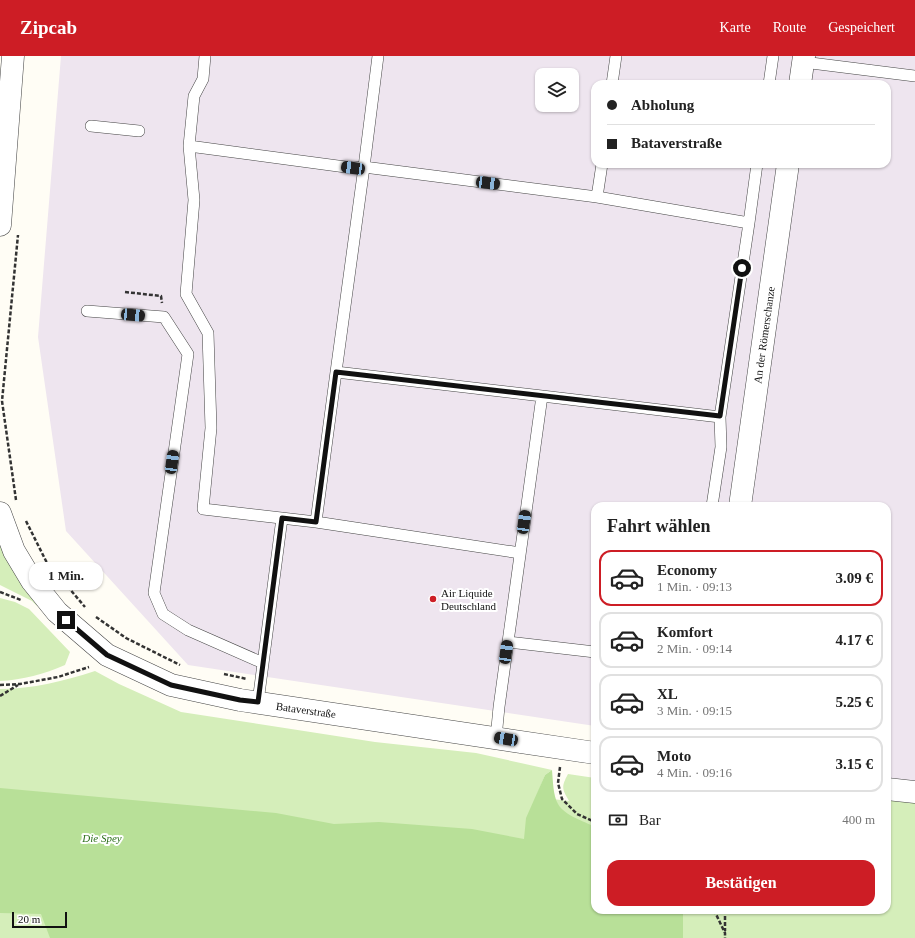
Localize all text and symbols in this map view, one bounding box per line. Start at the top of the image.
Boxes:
text: Zipcab [20,17,77,38]
text: Karte [720,20,751,35]
text: Route [773,20,806,35]
text: Gespeichert [828,20,895,35]
map controls [535,68,579,112]
button: layers [535,68,579,112]
text: Abholung [631,97,694,113]
text: Bataverstraße [631,135,722,151]
car [340,160,366,176]
car [475,176,501,190]
route start [733,259,751,277]
street label: An der Römerschanze [751,286,777,384]
car [121,308,145,322]
car [164,449,180,475]
car [516,509,532,535]
text: Fahrt wählen [607,516,711,536]
icon: car [609,560,645,596]
callout: 1 Min. [29,562,103,590]
text: Economy [657,562,717,578]
text: 1 Min. [48,568,84,583]
text: 3.09 € [836,570,873,586]
text: 1 Min. · 09:13 [657,579,732,594]
place label: Air Liquide Deutschland [441,587,496,612]
marker: Air Liquide Deutschland [428,594,438,604]
route end [57,611,75,629]
icon: car [609,622,645,658]
text: Komfort [657,624,713,640]
text: 4.17 € [836,632,873,648]
car [498,639,514,665]
text: 2 Min. · 09:14 [657,641,732,656]
icon: car [609,684,645,720]
text: XL [657,686,678,702]
text: 5.25 € [836,694,873,710]
street label: Bataverstraße [275,700,337,720]
text: 3 Min. · 09:15 [657,703,732,718]
car [493,731,519,747]
icon: car [609,746,645,782]
text: Moto [657,748,691,764]
text: 3.15 € [836,756,873,772]
text: 4 Min. · 09:16 [657,765,732,780]
icon: cash [607,809,629,831]
text: Bar [639,812,661,828]
text: 400 m [842,812,875,827]
park label: Die Spey [81,832,122,844]
button: Bestätigen [607,860,875,906]
scale bar [12,910,67,929]
text: 20 m [18,913,40,925]

